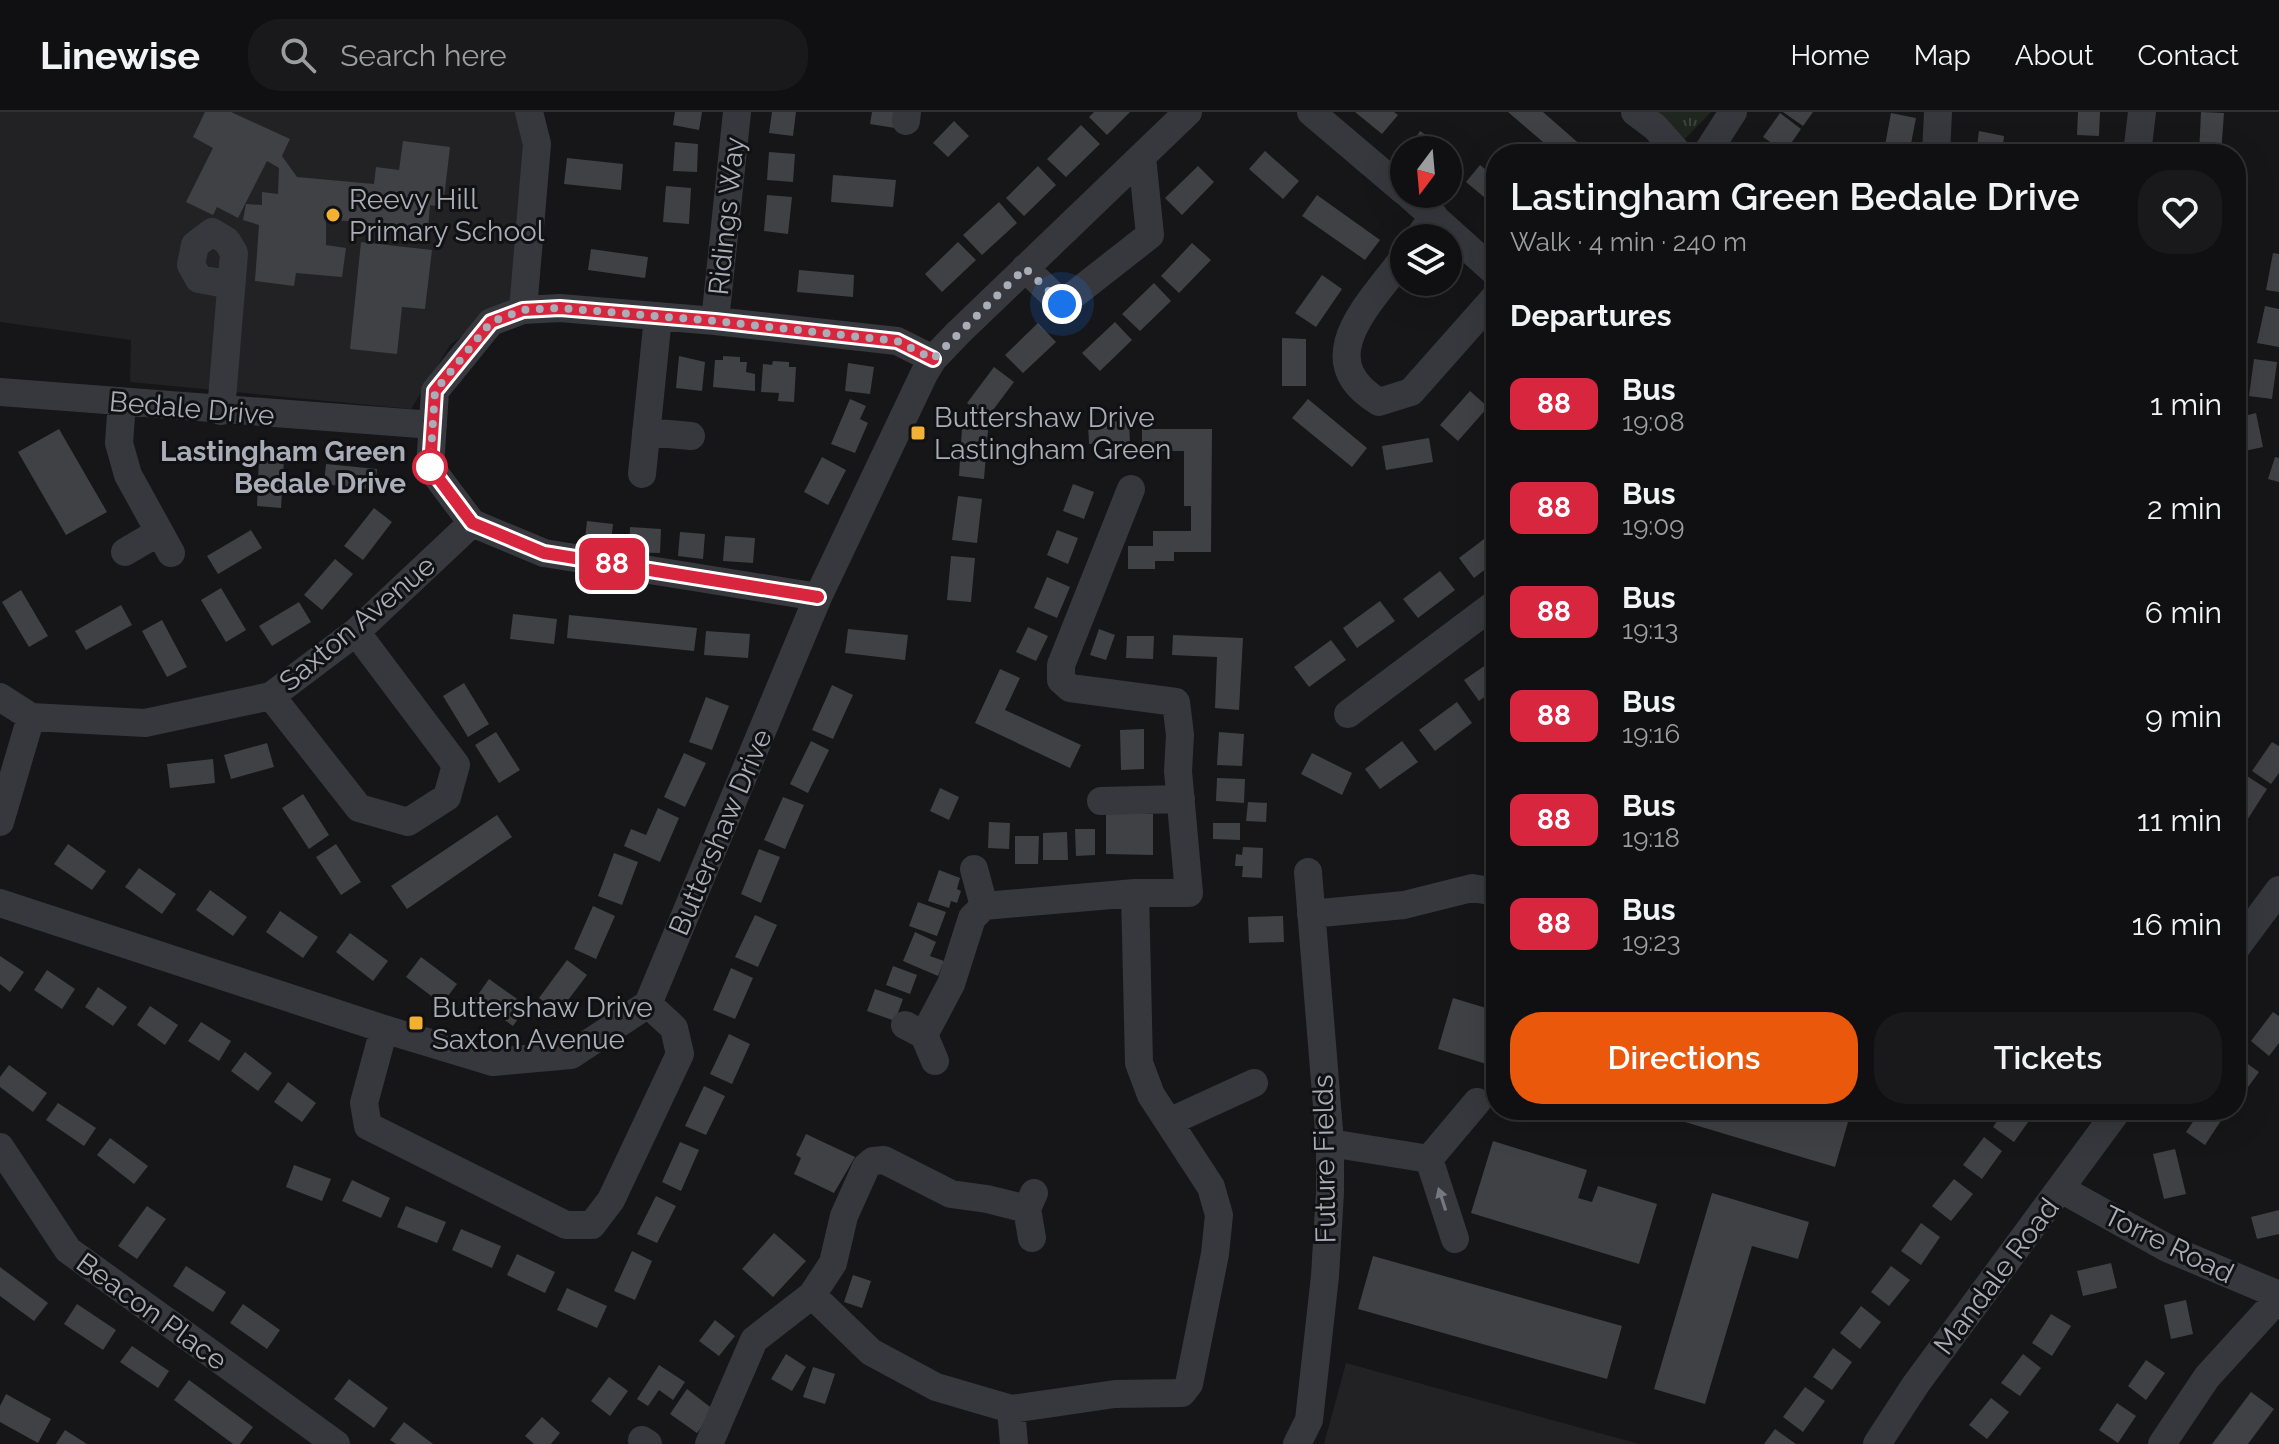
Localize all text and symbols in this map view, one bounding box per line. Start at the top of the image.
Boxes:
search box [248,19,808,91]
text: Linewise [40,33,200,78]
icon: search [276,33,320,77]
text: Search here [340,38,507,73]
text: Home [1790,39,1870,72]
text: Map [1914,39,1971,72]
text: About [2015,39,2094,72]
text: Contact [2138,39,2239,72]
street label: Ridings Way [702,135,751,297]
north arrow [1390,136,1462,208]
map controls [1390,136,1462,296]
button: heart [2138,170,2222,254]
text: Lastingham Green Bedale Drive [1510,174,2080,219]
place label: Reevy Hill Primary School [349,183,545,248]
marker: Reevy Hill Primary School [324,206,342,224]
button: layers [1390,224,1462,296]
text: Walk · 4 min · 240 m [1510,227,1747,257]
your location [1042,284,1082,324]
text: Departures [1510,298,1672,333]
text: Bus [1622,372,1676,407]
street label: Bedale Drive [108,385,276,432]
text: 88 [1537,387,1571,420]
text: 1 min [2150,387,2222,422]
place label: Buttershaw Drive Lastingham Green [934,401,1171,466]
text: 19:08 [1622,407,1685,437]
marker: Buttershaw Drive Lastingham Green [909,424,927,442]
place label: Lastingham Green Bedale Drive [160,435,406,500]
marker: Lastingham Green Bedale Drive [413,450,447,484]
text: Bus [1622,476,1676,511]
text: 88 [1537,491,1571,524]
text: 2 min [2147,491,2222,526]
text: 19:09 [1622,511,1684,541]
line badge: 88 [576,538,648,590]
text: 88 [595,547,629,580]
street label: Saxton Avenue [273,549,442,698]
text: Bus [1622,580,1676,615]
text: 88 [1537,595,1571,628]
text: 6 min [2145,595,2222,630]
text: 19:13 [1622,615,1678,645]
text: Bus [1622,684,1676,719]
text: 88 [1537,699,1571,732]
text: 9 min [2145,699,2222,734]
text: 19:16 [1622,719,1680,749]
street label: Buttershaw Drive [662,724,779,940]
text: Bus [1622,788,1676,823]
text: 88 [1537,803,1571,836]
text: 11 min [2137,803,2222,838]
text: 19:18 [1622,823,1680,853]
text: Bus [1622,892,1676,927]
text: 88 [1537,907,1571,940]
text: 16 min [2132,907,2222,942]
text: 19:23 [1622,927,1681,957]
place label: Buttershaw Drive Saxton Avenue [432,991,653,1056]
button: Directions [1510,1012,1858,1104]
button: Tickets [1874,1012,2222,1104]
marker: Buttershaw Drive Saxton Avenue [407,1014,425,1032]
street label: Future Fields [1307,1074,1342,1244]
one-way arrow [1435,1187,1447,1211]
street label: Mandale Road [1927,1192,2066,1361]
street label: Torre Road [2098,1199,2239,1290]
street label: Beacon Place [70,1246,233,1377]

